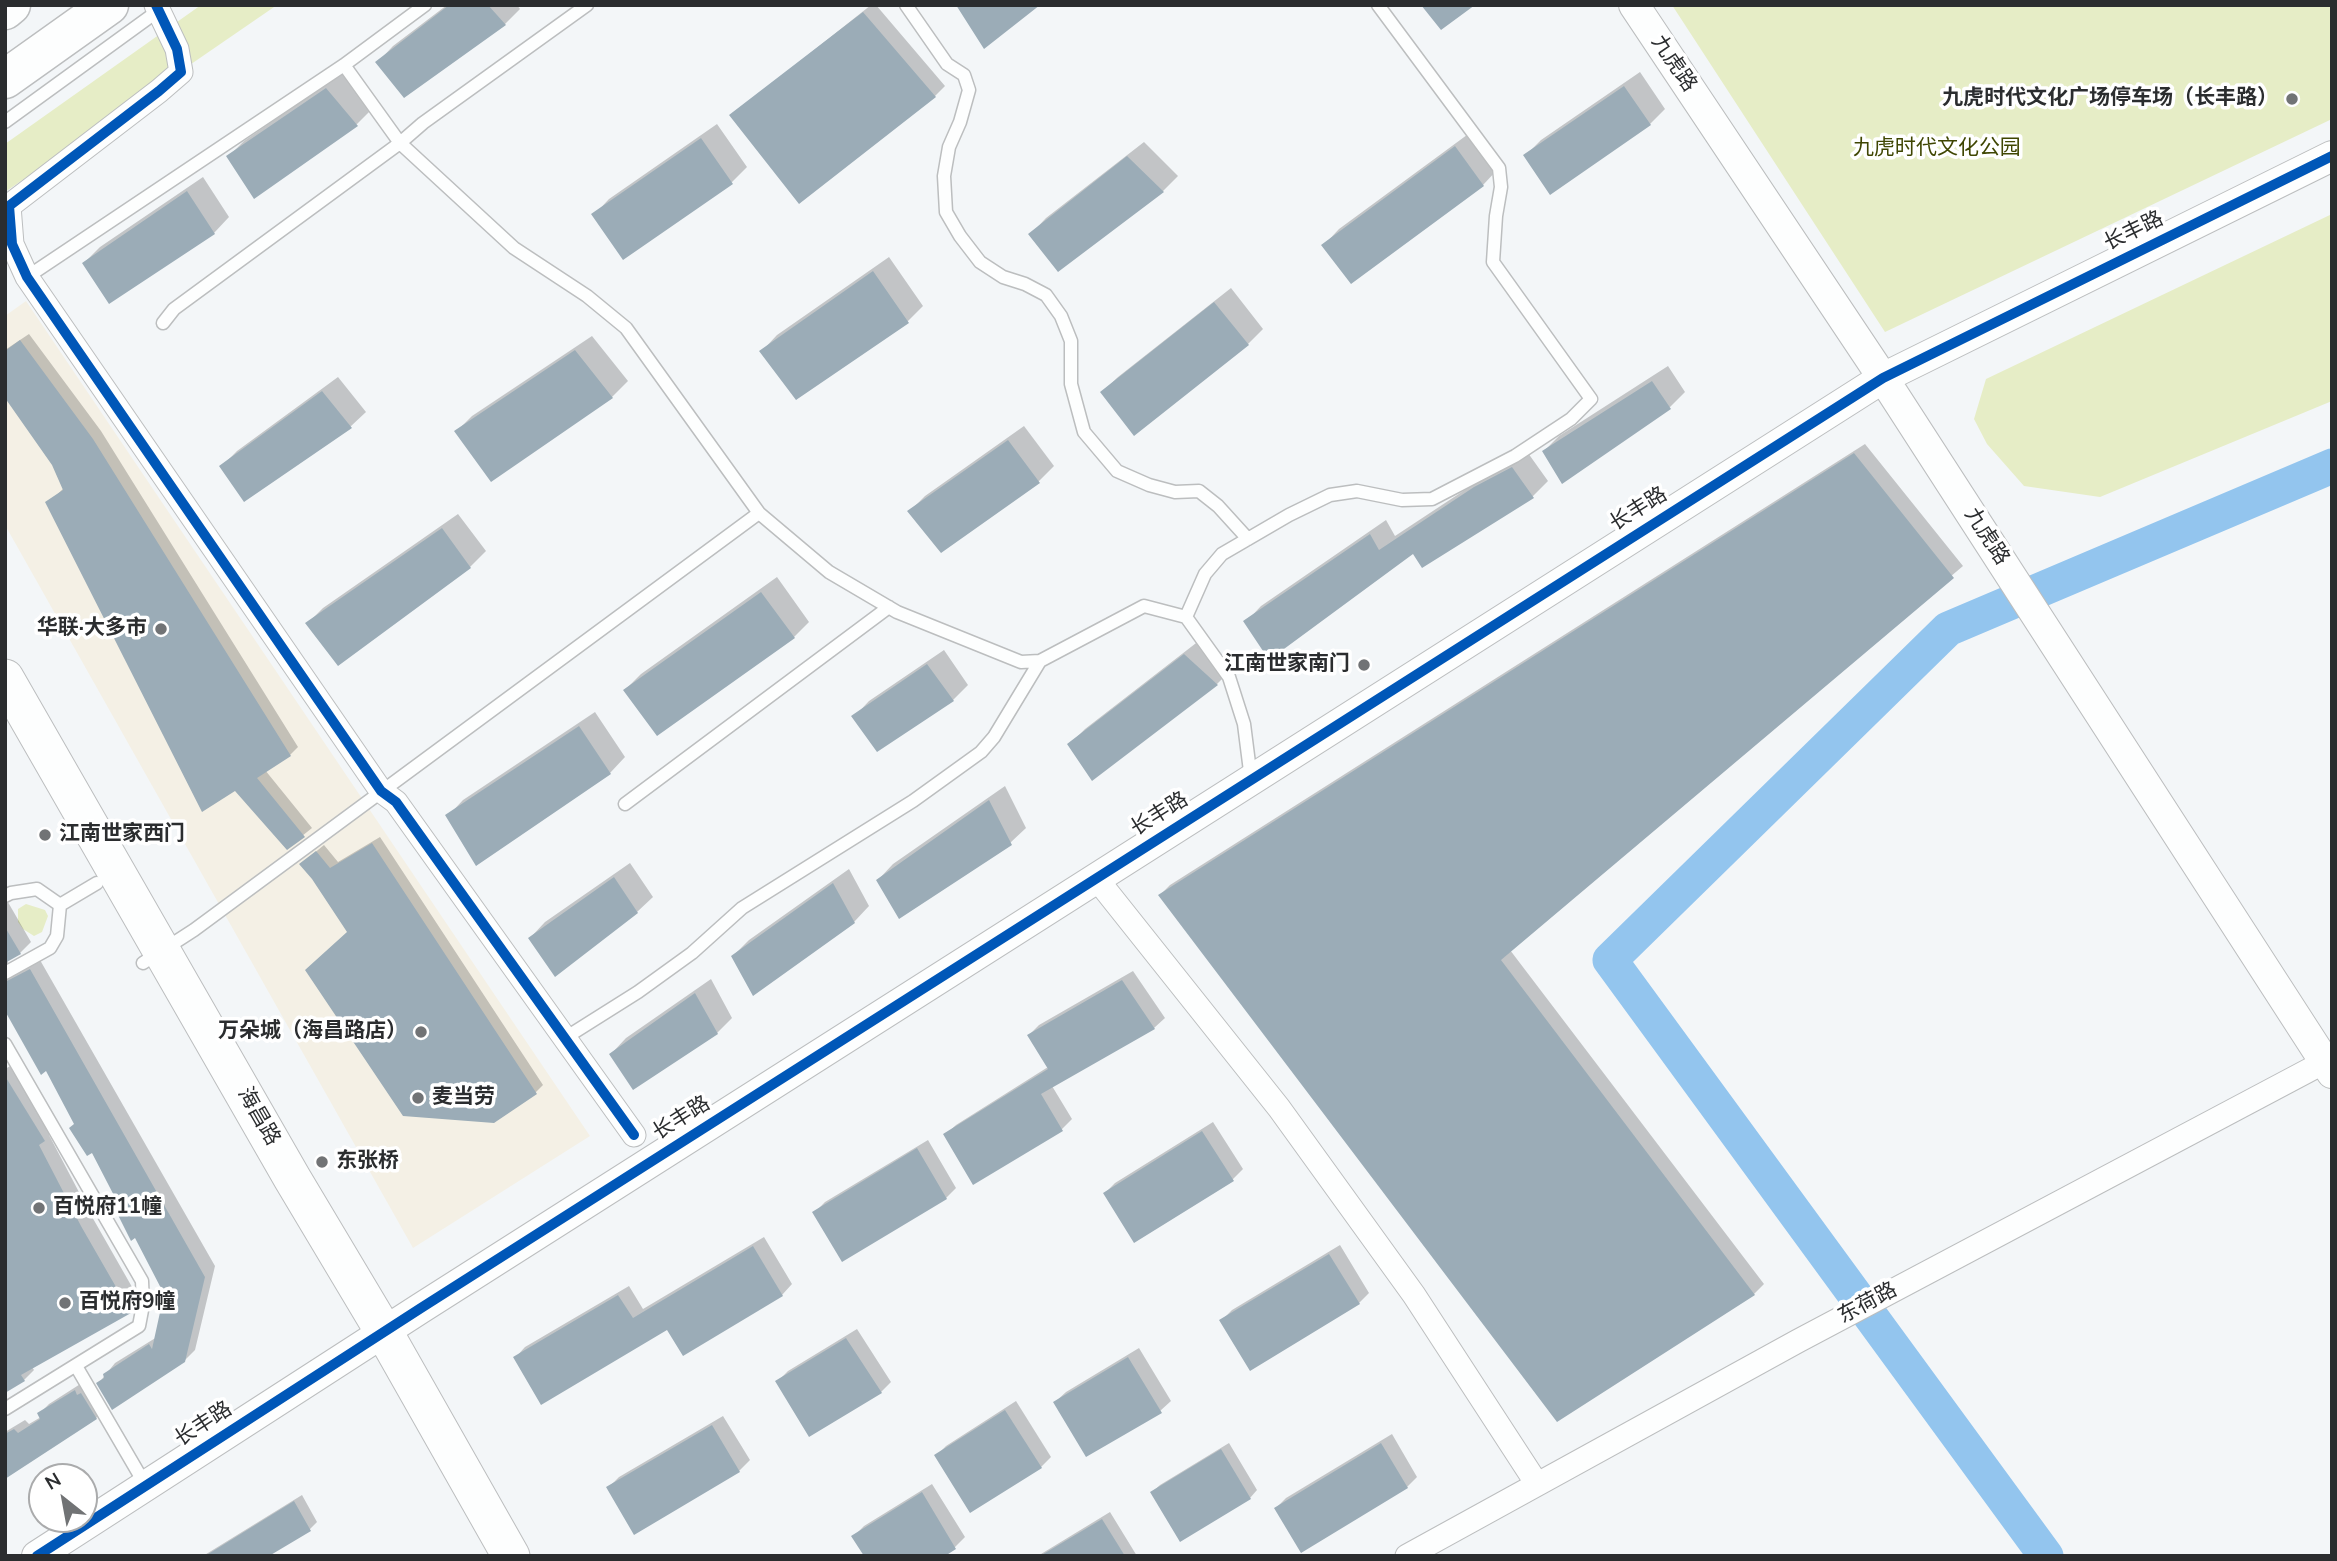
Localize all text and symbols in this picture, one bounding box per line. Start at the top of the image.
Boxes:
street label: 九虎路 [1645,31,1701,97]
place label: 九虎时代文化广场停车场（长丰路） [1942,86,2278,112]
marker: 九虎时代文化广场停车场（长丰路） [2284,91,2300,107]
park label: 九虎时代文化公园 [1853,136,2021,162]
street label: 长丰路 [2100,207,2168,257]
street label: 长丰路 [1606,483,1672,537]
street label: 九虎路 [1958,504,2014,570]
place label: 华联·大多市 [37,616,147,642]
marker: 华联·大多市 [153,621,169,637]
place label: 江南世家南门 [1224,652,1350,678]
marker: 江南世家南门 [1356,657,1372,673]
street label: 长丰路 [1127,788,1193,842]
place label: 江南世家西门 [59,822,185,848]
marker: 江南世家西门 [37,827,53,843]
place label: 万朵城（海昌路店） [218,1019,407,1045]
marker: 万朵城（海昌路店） [413,1024,429,1040]
street label: 海昌路 [231,1083,285,1151]
place label: 麦当劳 [432,1085,495,1111]
marker: 麦当劳 [410,1090,426,1106]
street label: 长丰路 [649,1092,715,1146]
place label: 东张桥 [336,1149,399,1175]
marker: 东张桥 [314,1154,330,1170]
place label: 百悦府11幢 [53,1195,162,1221]
marker: 百悦府11幢 [31,1200,47,1216]
street label: 东荷路 [1834,1278,1902,1330]
place label: 百悦府9幢 [79,1290,176,1316]
marker: 百悦府9幢 [57,1295,73,1311]
street label: 长丰路 [171,1397,237,1453]
north arrow [28,1463,98,1533]
text: N [40,1467,66,1497]

